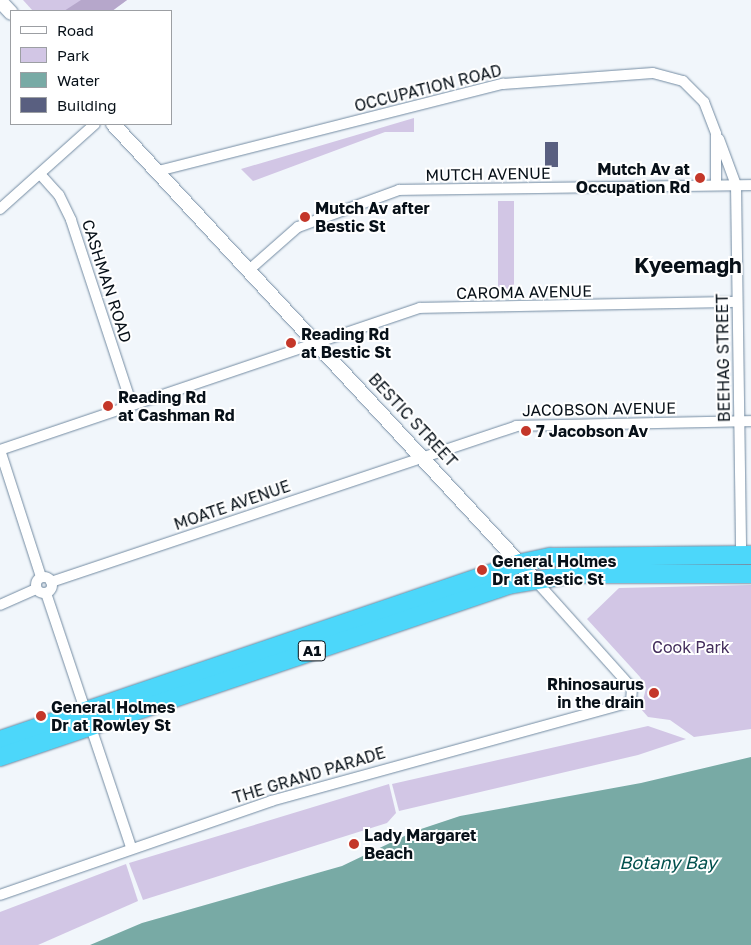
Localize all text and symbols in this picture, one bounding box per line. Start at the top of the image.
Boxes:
legend [10,10,172,125]
text: Road [57,21,94,39]
text: Park [57,46,89,64]
street label: OCCUPATION ROAD [352,60,504,116]
text: Water [57,71,100,89]
text: Building [57,96,117,114]
place label: Mutch Av at Occupation Rd [576,159,690,197]
street label: MUTCH AVENUE [425,163,551,185]
marker: Mutch Av at Occupation Rd [694,172,706,184]
place label: Mutch Av after Bestic St [315,198,430,236]
marker: Mutch Av after Bestic St [299,211,311,223]
street label: CASHMAN ROAD [78,217,136,345]
district label: Kyeemagh [634,252,742,278]
street label: CAROMA AVENUE [456,281,592,303]
street label: BEEHAG STREET [712,294,734,422]
place label: Reading Rd at Bestic St [301,324,391,362]
marker: Reading Rd at Bestic St [285,337,297,349]
street label: BESTIC STREET [365,369,461,471]
place label: Reading Rd at Cashman Rd [118,387,235,425]
street label: JACOBSON AVENUE [522,398,676,420]
marker: Reading Rd at Cashman Rd [102,400,114,412]
place label: 7 Jacobson Av [536,421,648,441]
marker: 7 Jacobson Av [520,425,532,437]
street label: MOATE AVENUE [171,476,293,534]
place label: General Holmes Dr at Bestic St [492,551,616,589]
marker: General Holmes Dr at Bestic St [476,564,488,576]
park label: Cook Park [652,637,730,657]
road number: A1 [297,638,327,664]
place label: Rhinosaurus in the drain [547,674,644,712]
marker: Rhinosaurus in the drain [648,687,660,699]
place label: General Holmes Dr at Rowley St [51,697,175,735]
marker: General Holmes Dr at Rowley St [35,710,47,722]
street label: THE GRAND PARADE [230,743,388,807]
place label: Lady Margaret Beach [364,825,476,863]
marker: Lady Margaret Beach [348,838,360,850]
water label: Botany Bay [619,851,717,873]

